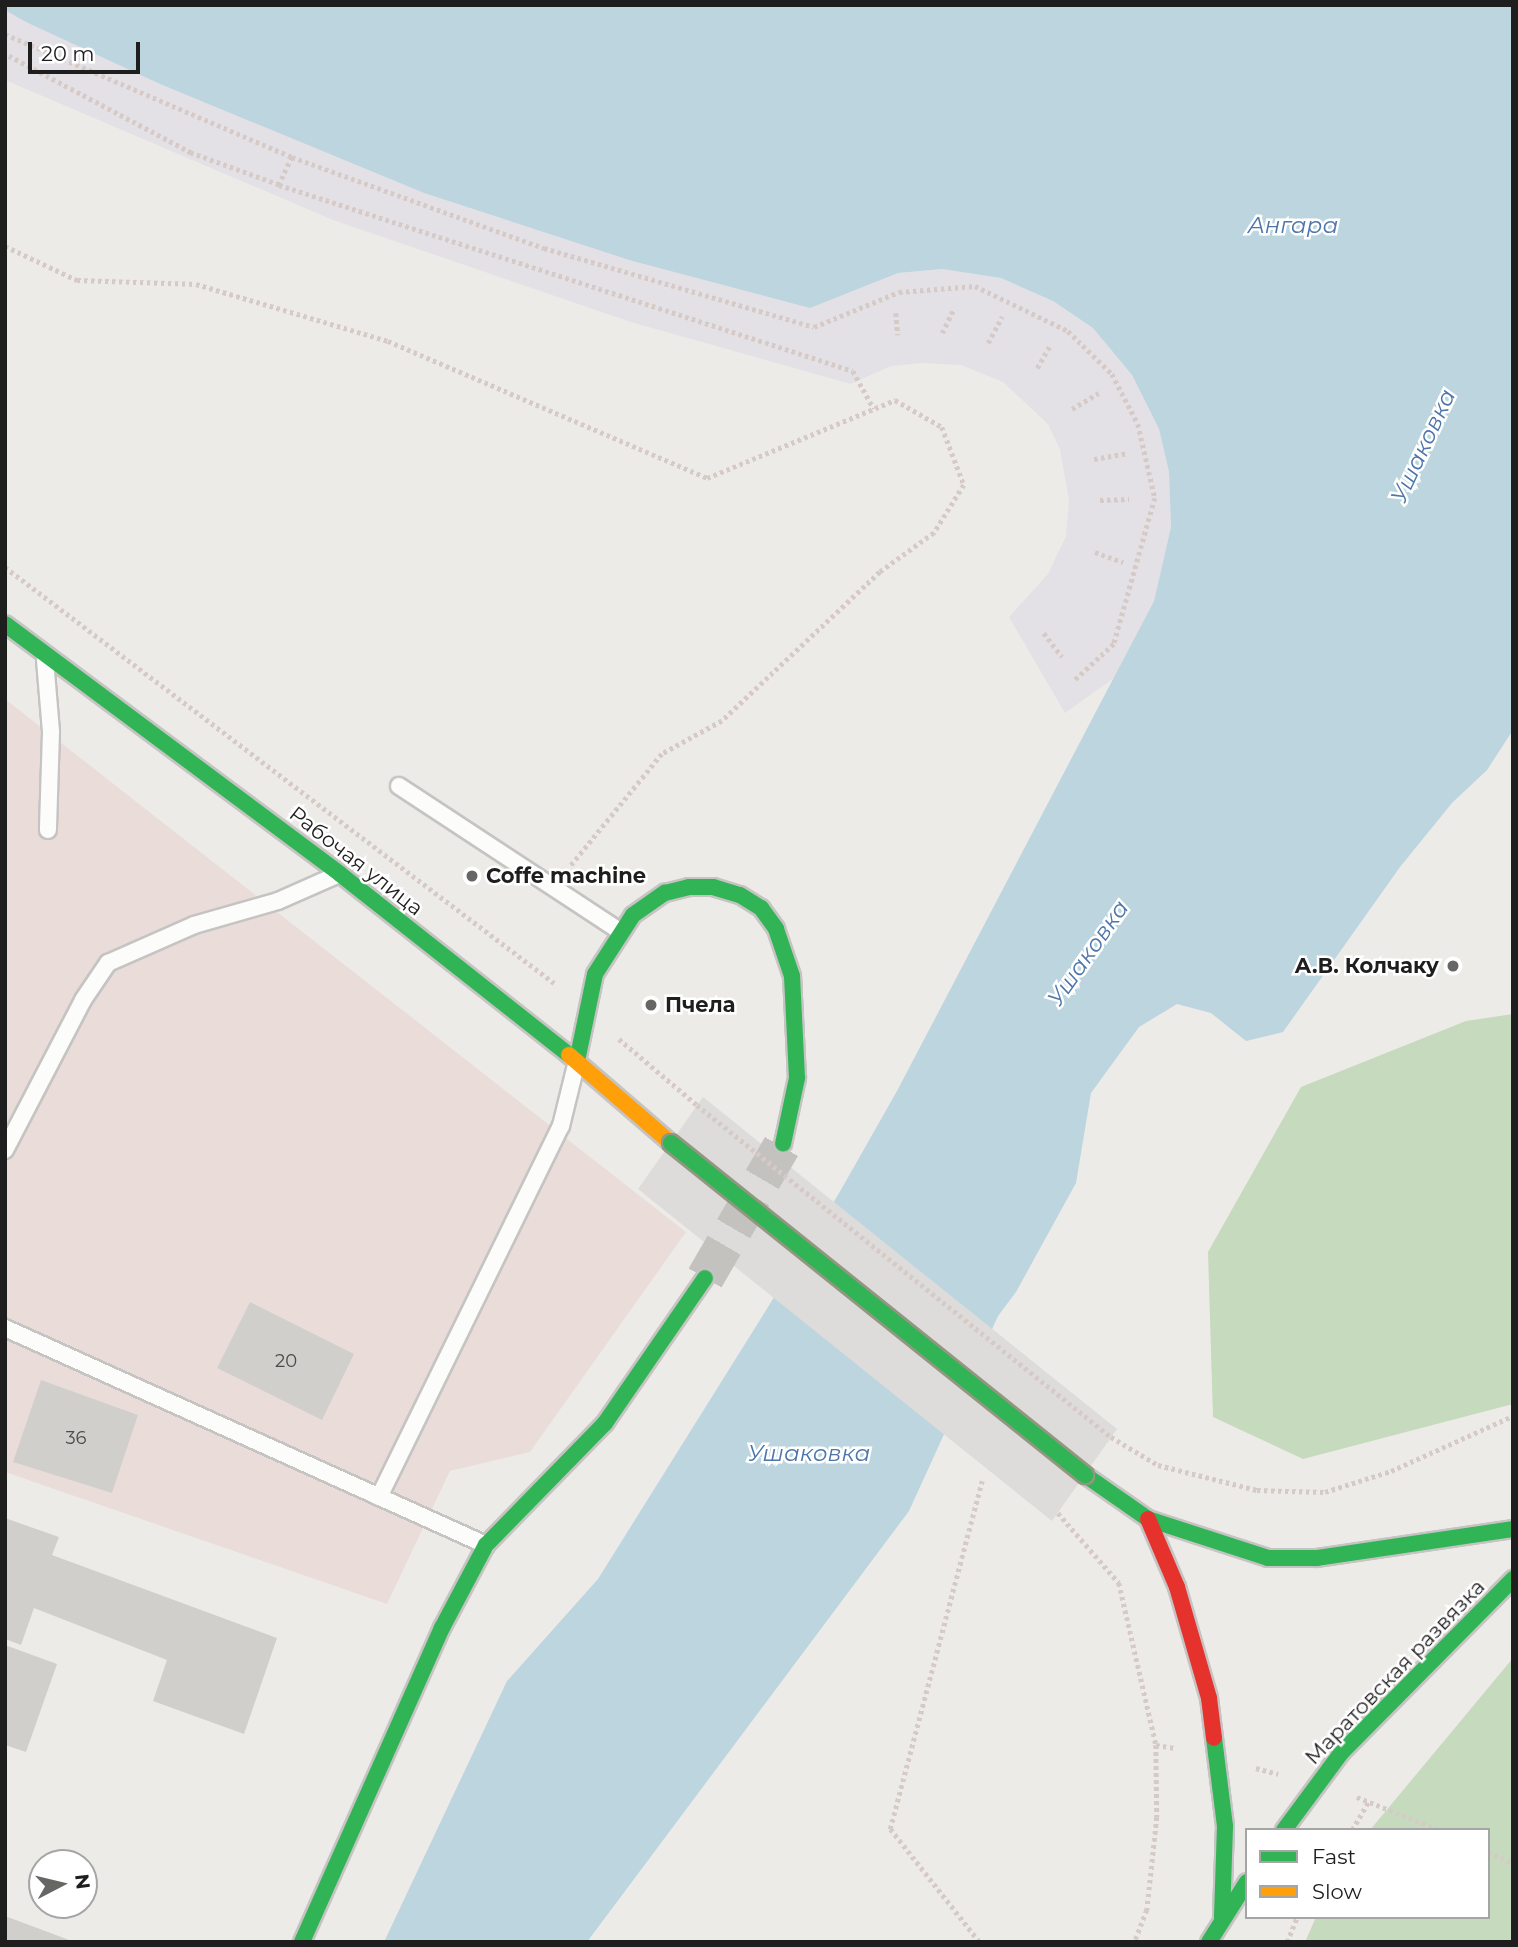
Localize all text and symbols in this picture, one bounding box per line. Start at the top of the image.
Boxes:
scale bar [32,28,144,72]
text: 20 m [41,41,95,66]
water label: Ангара [1248,211,1338,239]
water label: Ушаковка [1385,385,1461,507]
street label: Рабочая улица [284,801,428,921]
place label: Coffe machine [486,863,646,889]
marker: Coffe machine [464,868,480,884]
water label: Ушаковка [1042,895,1134,1011]
place label: А.В. Колчаку [1295,953,1439,979]
marker: А.В. Колчаку [1445,958,1461,974]
place label: Пчела [665,992,735,1018]
marker: Пчела [643,997,659,1013]
house number: 20 [275,1350,297,1372]
house number: 36 [65,1427,87,1449]
water label: Ушаковка [748,1439,870,1467]
street label: Маратовская развязка [1300,1574,1490,1770]
legend [1245,1828,1490,1919]
text: Fast [1312,1844,1356,1869]
north arrow [28,1849,98,1919]
text: N [70,1873,95,1891]
text: Slow [1312,1879,1362,1904]

